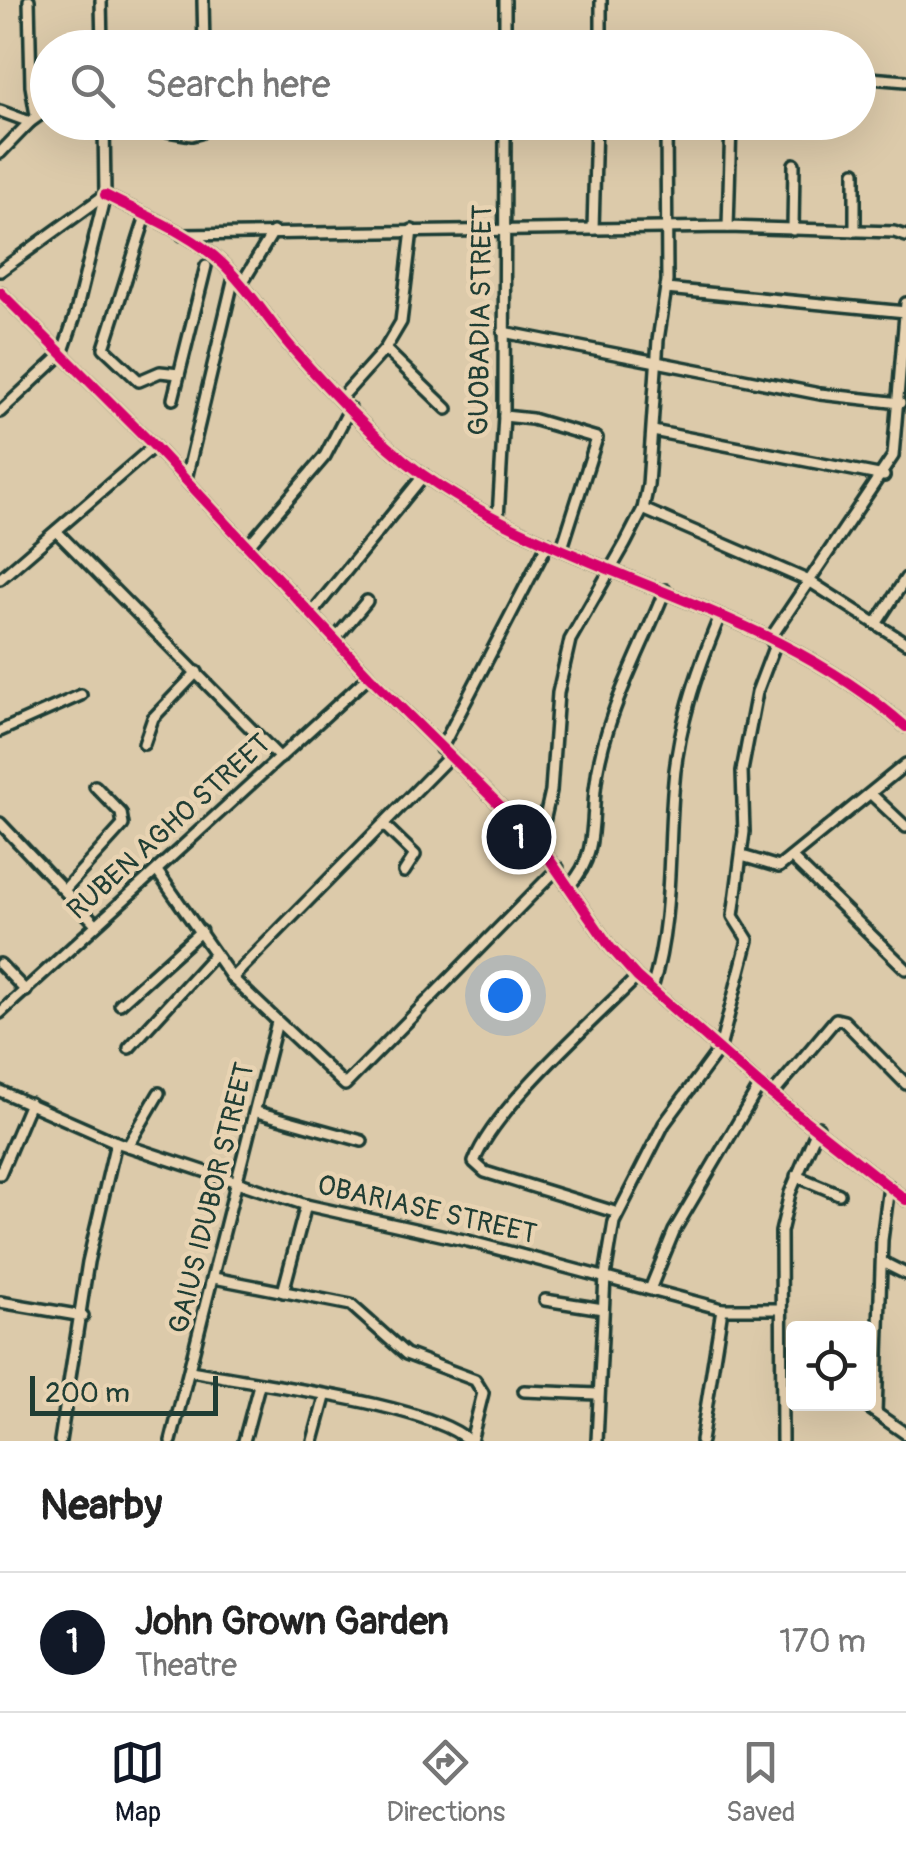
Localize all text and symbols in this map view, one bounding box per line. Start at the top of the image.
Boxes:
search box [30,30,876,140]
icon: search [65,58,120,113]
text: Search here [145,61,331,109]
street label: GUOBADIA STREET [461,204,501,436]
street label: RUBEN AGHO STREET [60,727,278,927]
pin: 1 [486,800,552,874]
your location [480,970,531,1021]
street label: GAIUS IDUBOR STREET [161,1059,263,1337]
street label: OBARIASE STREET [314,1168,540,1252]
map controls [786,1321,876,1411]
button: locate [786,1321,876,1411]
scale bar [30,1371,218,1416]
text: 200 m [45,1376,130,1411]
text: Nearby [40,1480,162,1532]
text: John Grown Garden [135,1598,449,1646]
text: 1 [66,1622,79,1662]
text: 170 m [779,1622,866,1662]
text: Theatre [135,1646,237,1686]
tab: Map [110,1735,165,1830]
tab: Directions [386,1735,505,1830]
tab: Saved [726,1735,796,1830]

